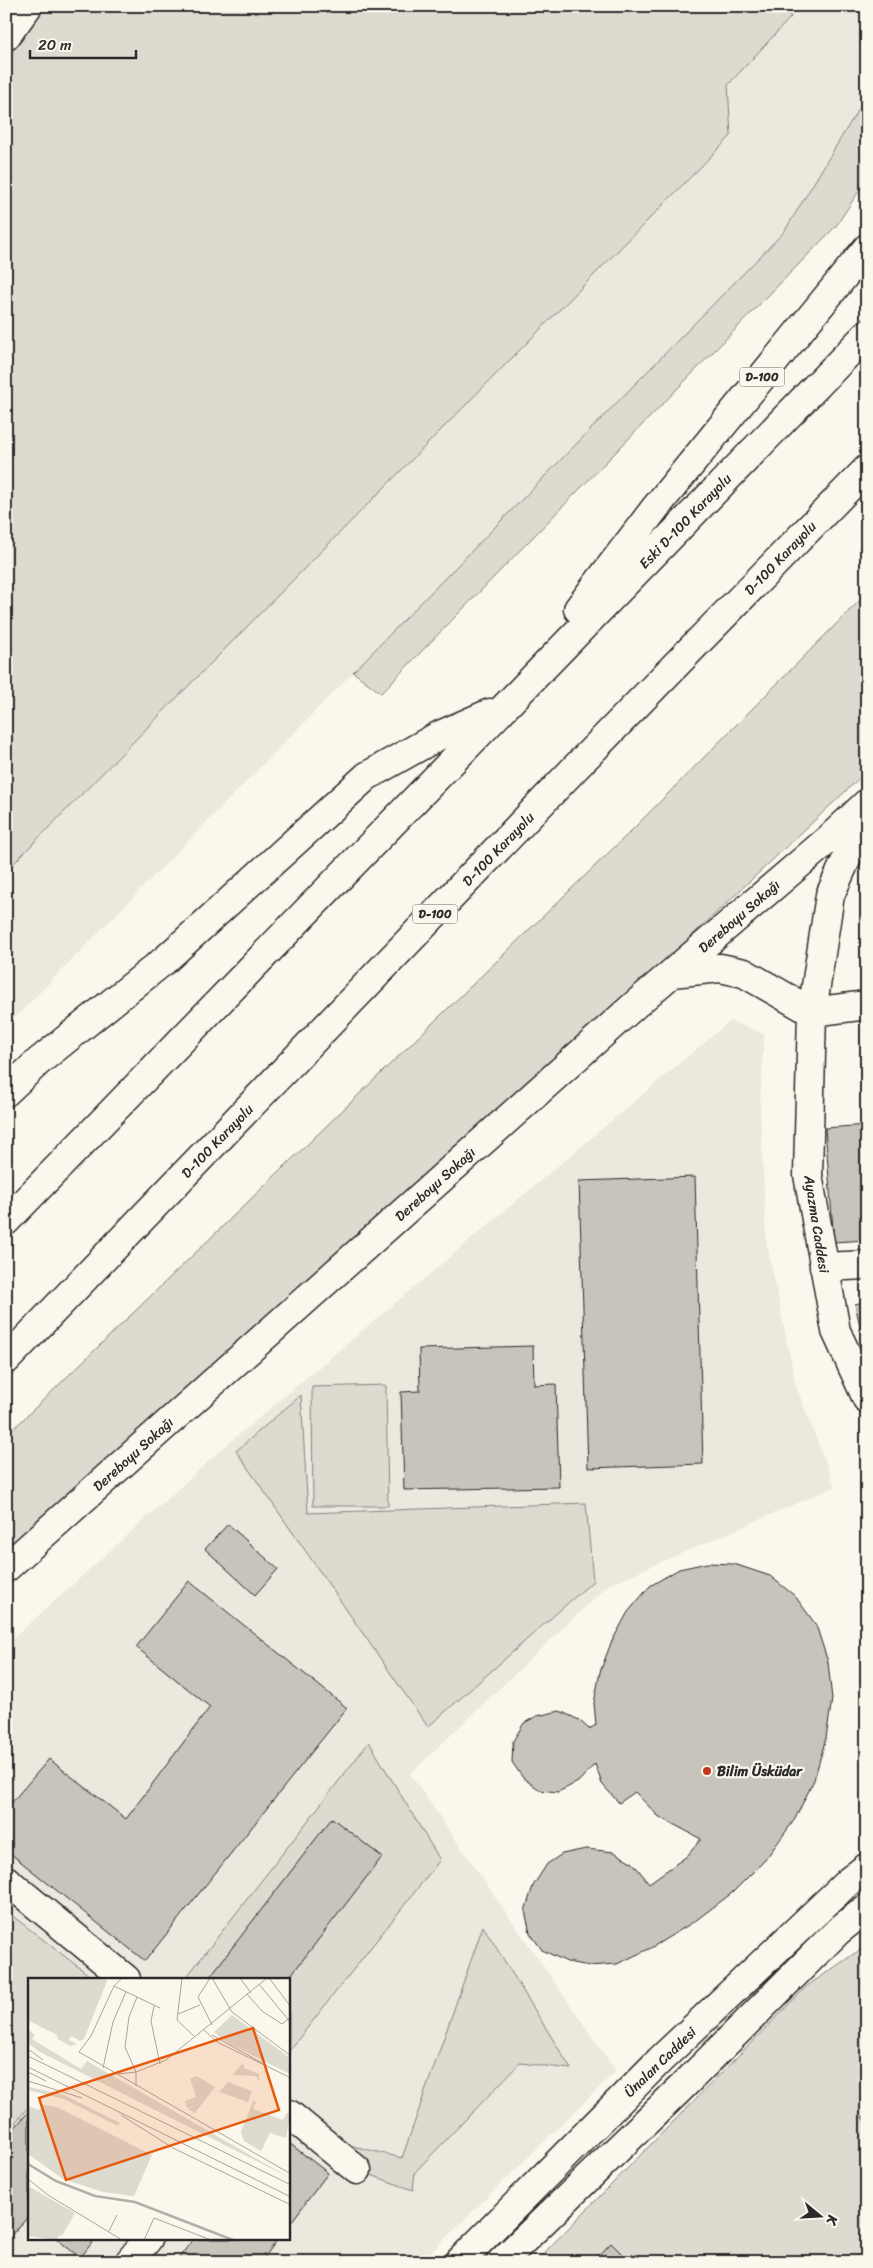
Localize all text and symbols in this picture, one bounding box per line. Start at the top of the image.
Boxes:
scale bar [30,28,136,60]
text: 20 m [38,32,72,58]
road number: D-100 [740,368,784,387]
street label: Eski D-100 Karayolu [633,467,738,575]
street label: D-100 Karayolu [738,515,823,602]
street label: D-100 Karayolu [456,806,541,893]
street label: Dereboyu Sokağı [692,873,786,959]
road number: D-100 [412,904,458,924]
street label: D-100 Karayolu [175,1098,260,1185]
street label: Dereboyu Sokağı [389,1141,482,1228]
street label: Ayazma Caddesi [796,1172,837,1276]
street label: Dereboyu Sokağı [87,1411,180,1498]
place label: Bilim Üsküdar [717,1759,803,1784]
marker: Bilim Üsküdar [701,1765,713,1777]
inset map [28,1978,290,2240]
street label: Ünalan Caddesi [618,2020,703,2104]
north arrow [796,2190,846,2240]
text: K [818,2211,845,2229]

